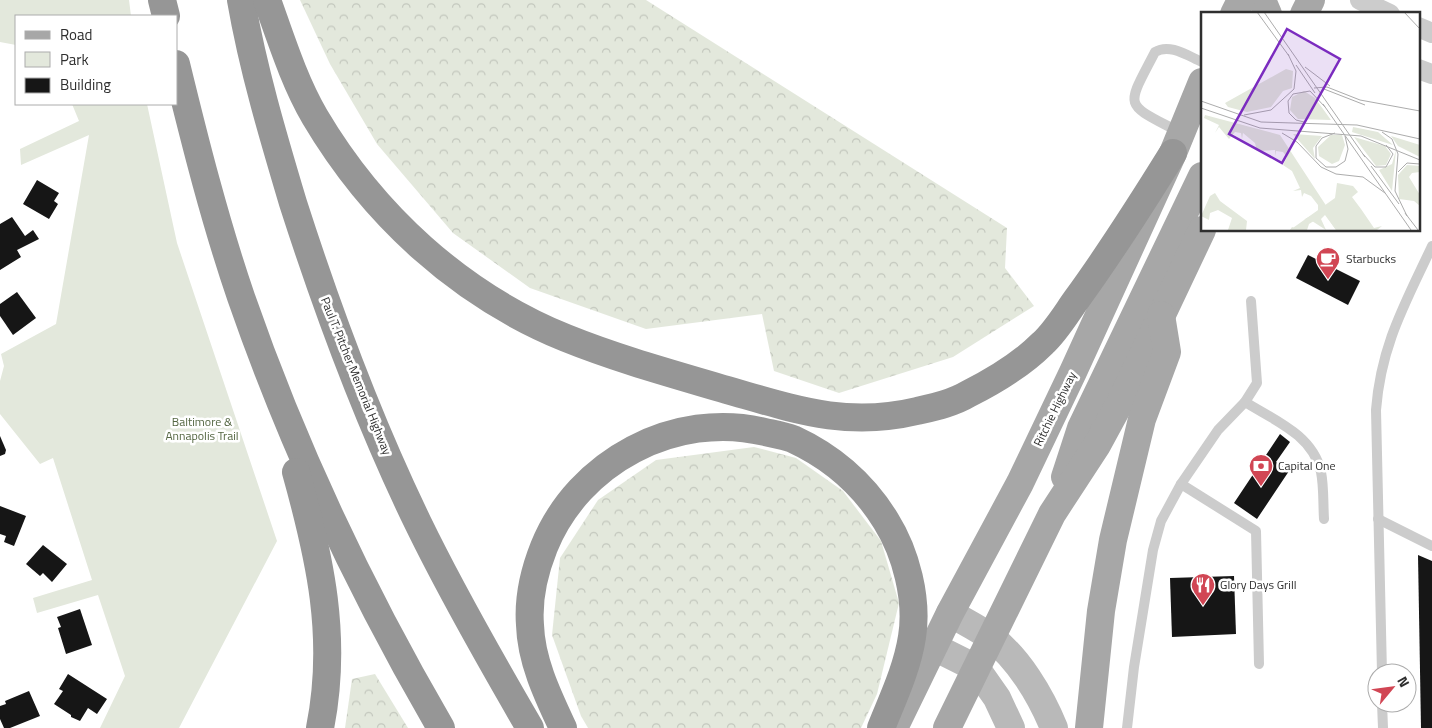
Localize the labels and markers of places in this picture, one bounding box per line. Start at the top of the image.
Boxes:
cafe icon: Starbucks [1315,246,1341,280]
place label: Starbucks [1346,249,1396,268]
bank icon: Capital One [1248,453,1274,487]
place label: Capital One [1278,456,1336,475]
restaurant icon: Glory Days Grill [1190,572,1216,606]
place label: Glory Days Grill [1220,575,1296,594]

